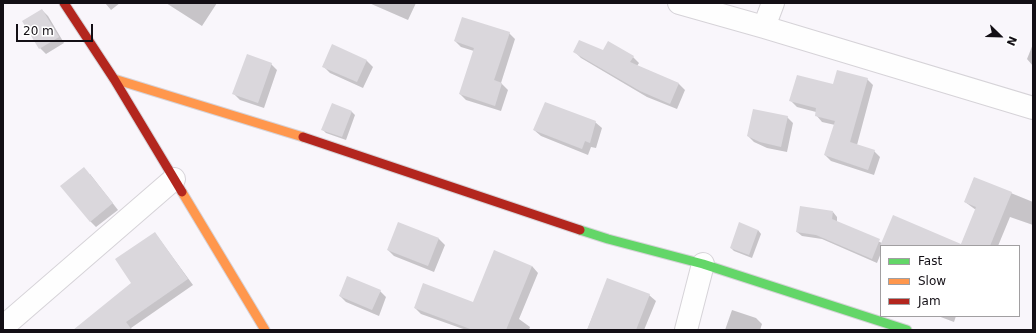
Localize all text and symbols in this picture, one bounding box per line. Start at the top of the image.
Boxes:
scale bar [18,16,95,42]
north arrow [980,16,1020,56]
text: 20 m [23,24,54,38]
text: N [1004,34,1019,48]
legend [880,245,1020,317]
text: Fast [918,254,942,268]
text: Slow [918,274,946,288]
text: Jam [918,294,941,308]

